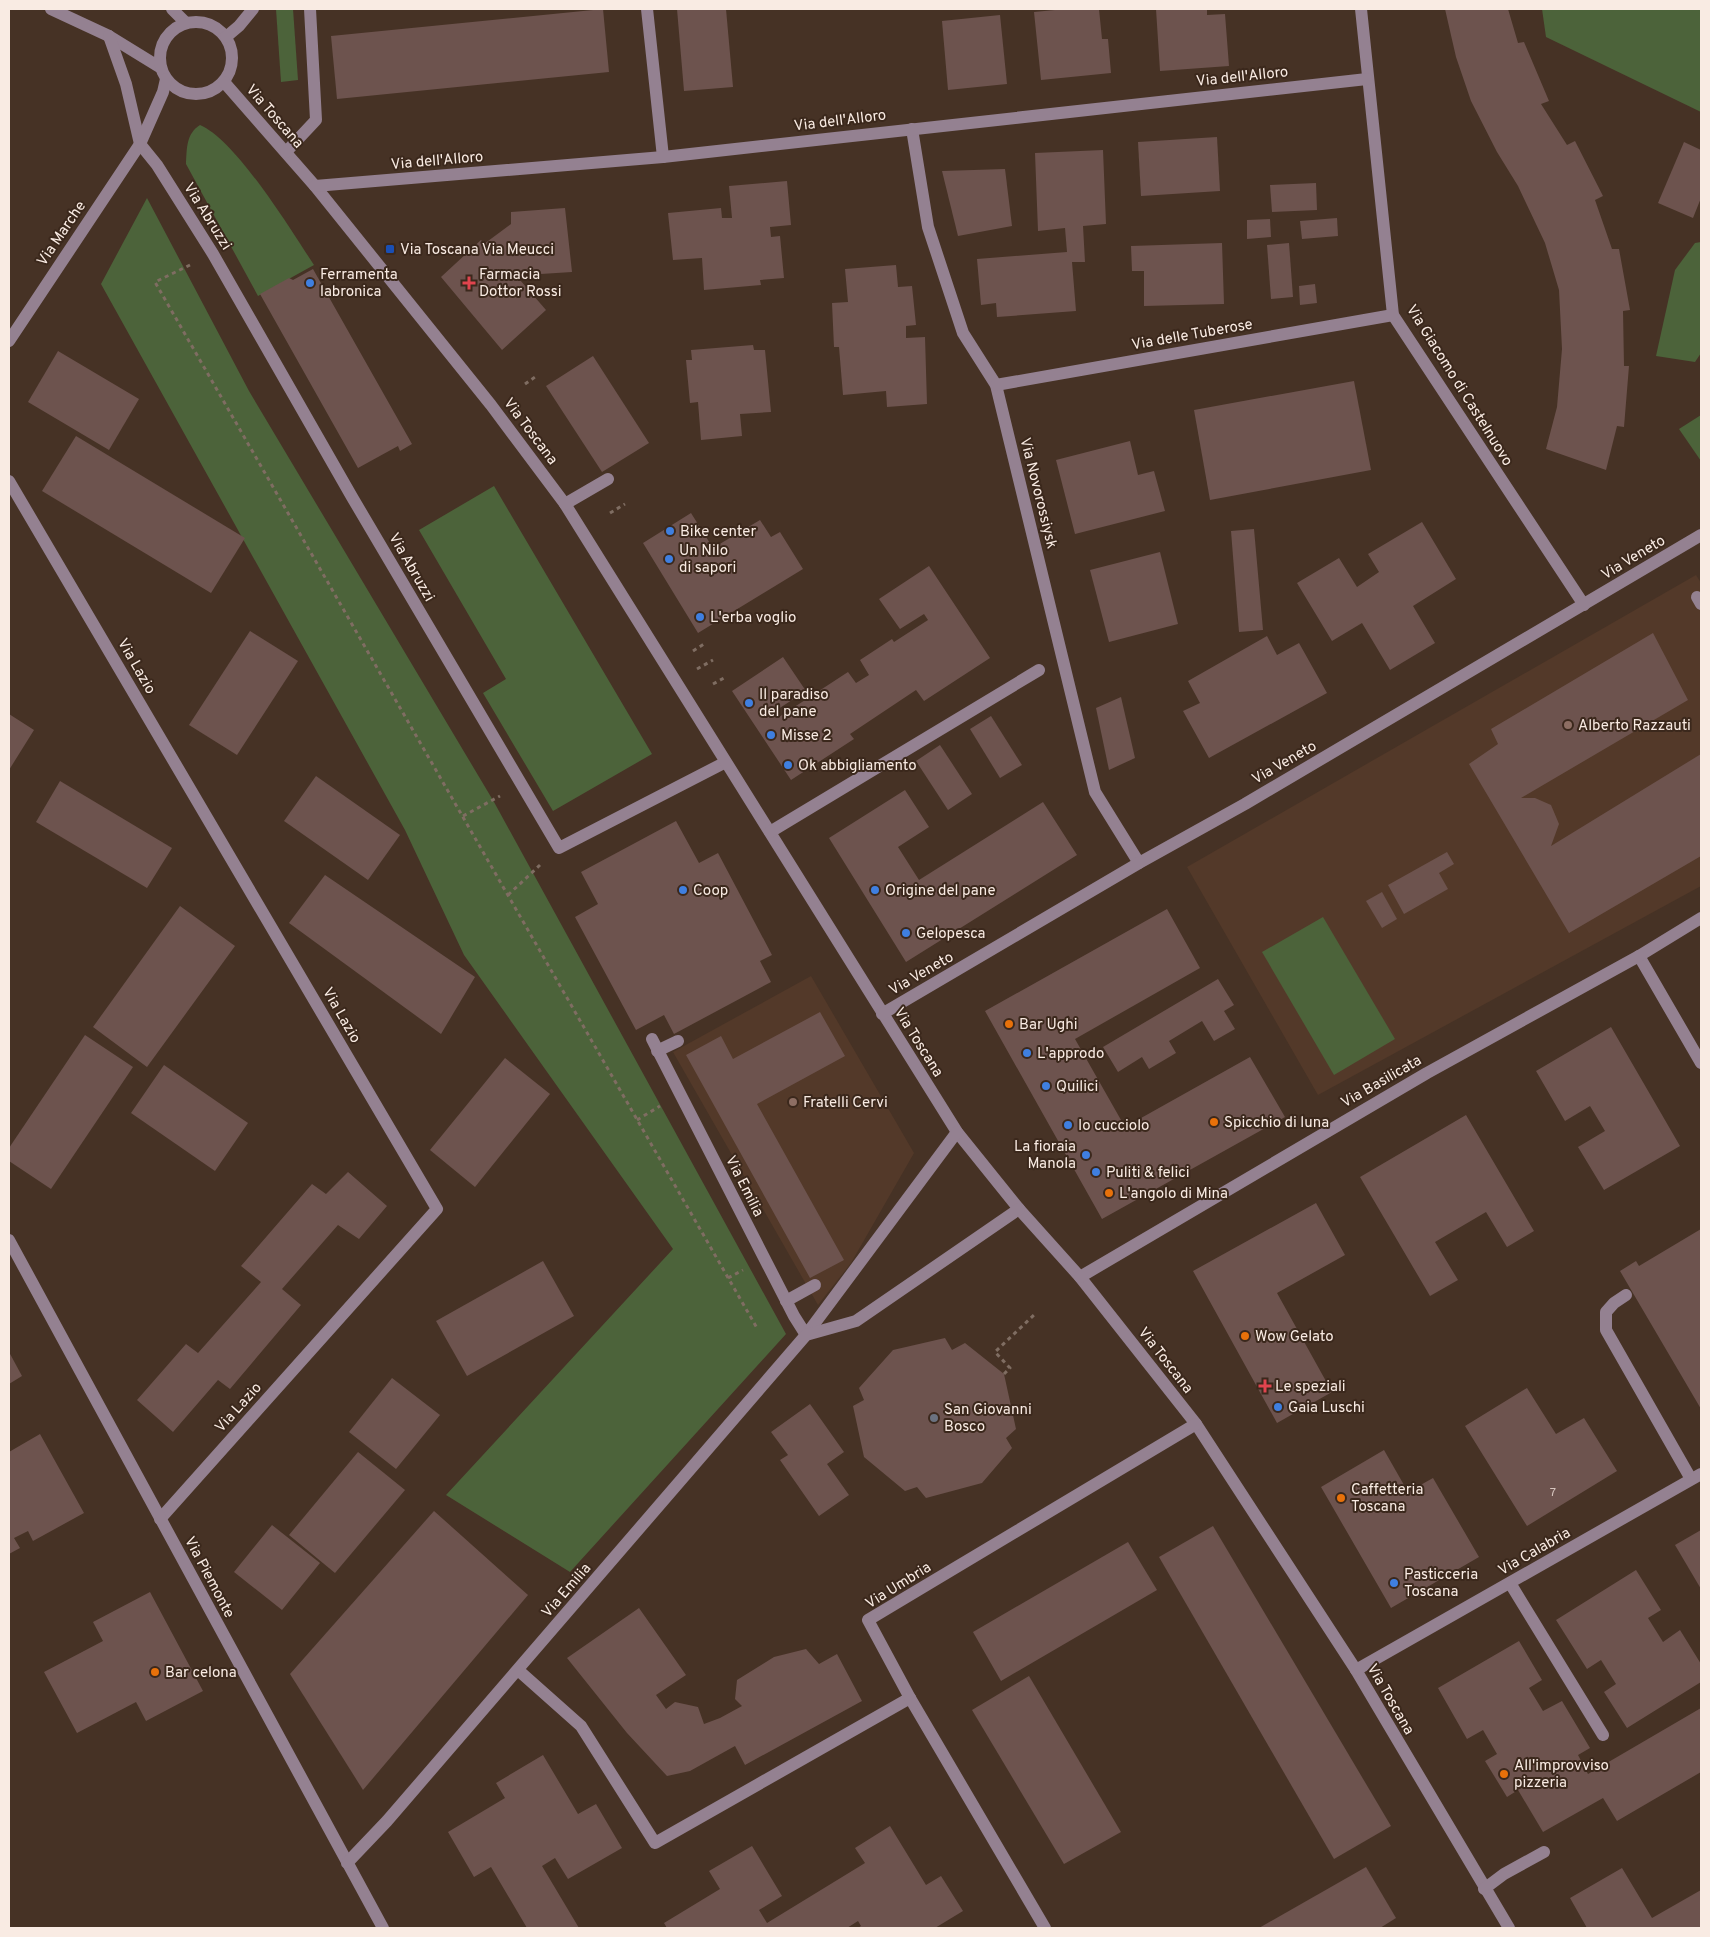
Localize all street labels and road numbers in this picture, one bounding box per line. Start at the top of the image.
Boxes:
street label: Via dell'Alloro [1195,63,1289,92]
street label: Via Toscana [241,81,307,153]
street label: Via dell'Alloro [793,106,887,137]
street label: Via dell'Alloro [390,148,484,175]
street label: Via Abruzzi [179,180,235,254]
street label: Via Marche [34,198,91,270]
street label: Via Giacomo di Castelnuovo [1401,302,1516,470]
street label: Via delle Tuberose [1130,315,1254,355]
street label: Via Toscana [499,395,561,469]
street label: Via Novorossiysk [1015,436,1061,551]
street label: Via Abruzzi [383,530,438,605]
street label: Via Veneto [1598,532,1669,585]
street label: Via Lazio [112,636,159,698]
street label: Via Veneto [1249,737,1320,789]
street label: Via Veneto [886,948,957,1000]
street label: Via Lazio [317,985,364,1047]
street label: Via Toscana [889,1004,947,1081]
street label: Via Basilicata [1338,1052,1425,1113]
street label: Via Emilia [720,1153,767,1220]
street label: Via Toscana [1133,1324,1197,1398]
street label: Via Lazio [212,1379,267,1437]
street label: Via Calabria [1495,1524,1574,1581]
street label: Via Piemonte [179,1534,238,1622]
street label: Via Umbria [862,1559,935,1614]
street label: Via Emilia [538,1560,596,1622]
street label: Via Toscana [1362,1661,1418,1739]

